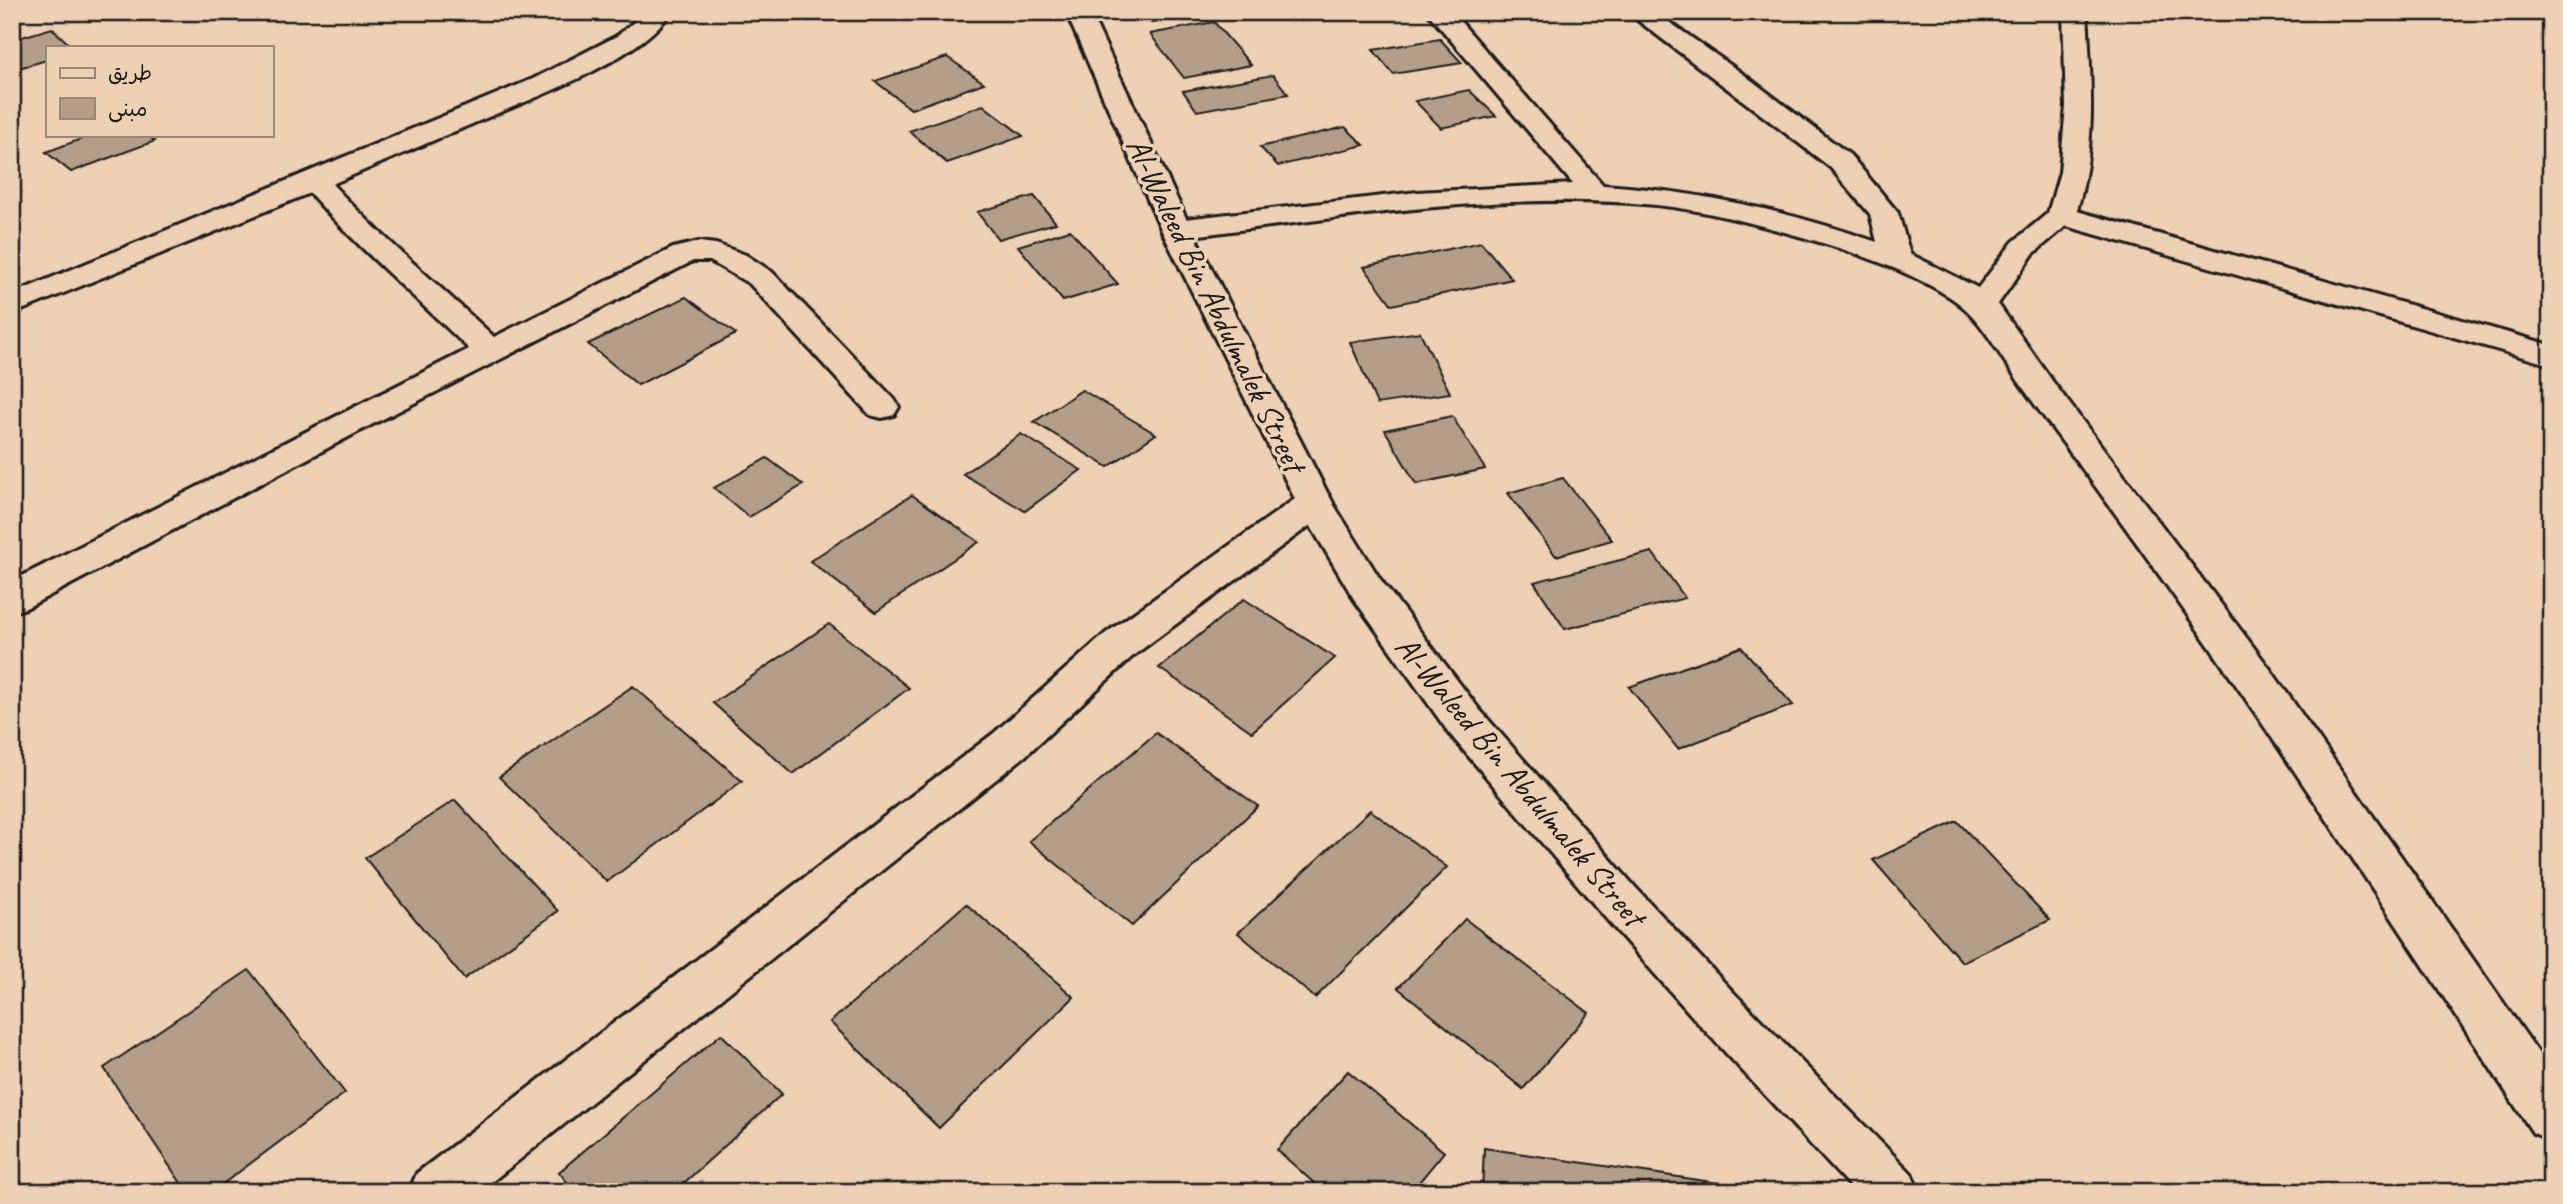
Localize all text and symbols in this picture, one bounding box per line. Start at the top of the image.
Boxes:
legend [46,46,273,136]
text: طريق [108,60,152,86]
text: مبنى [108,96,147,123]
street label: Al-Waleed Bin Abdulmalek Street [1117,130,1317,482]
street label: Al-Waleed Bin Abdulmalek Street [1386,626,1657,938]

